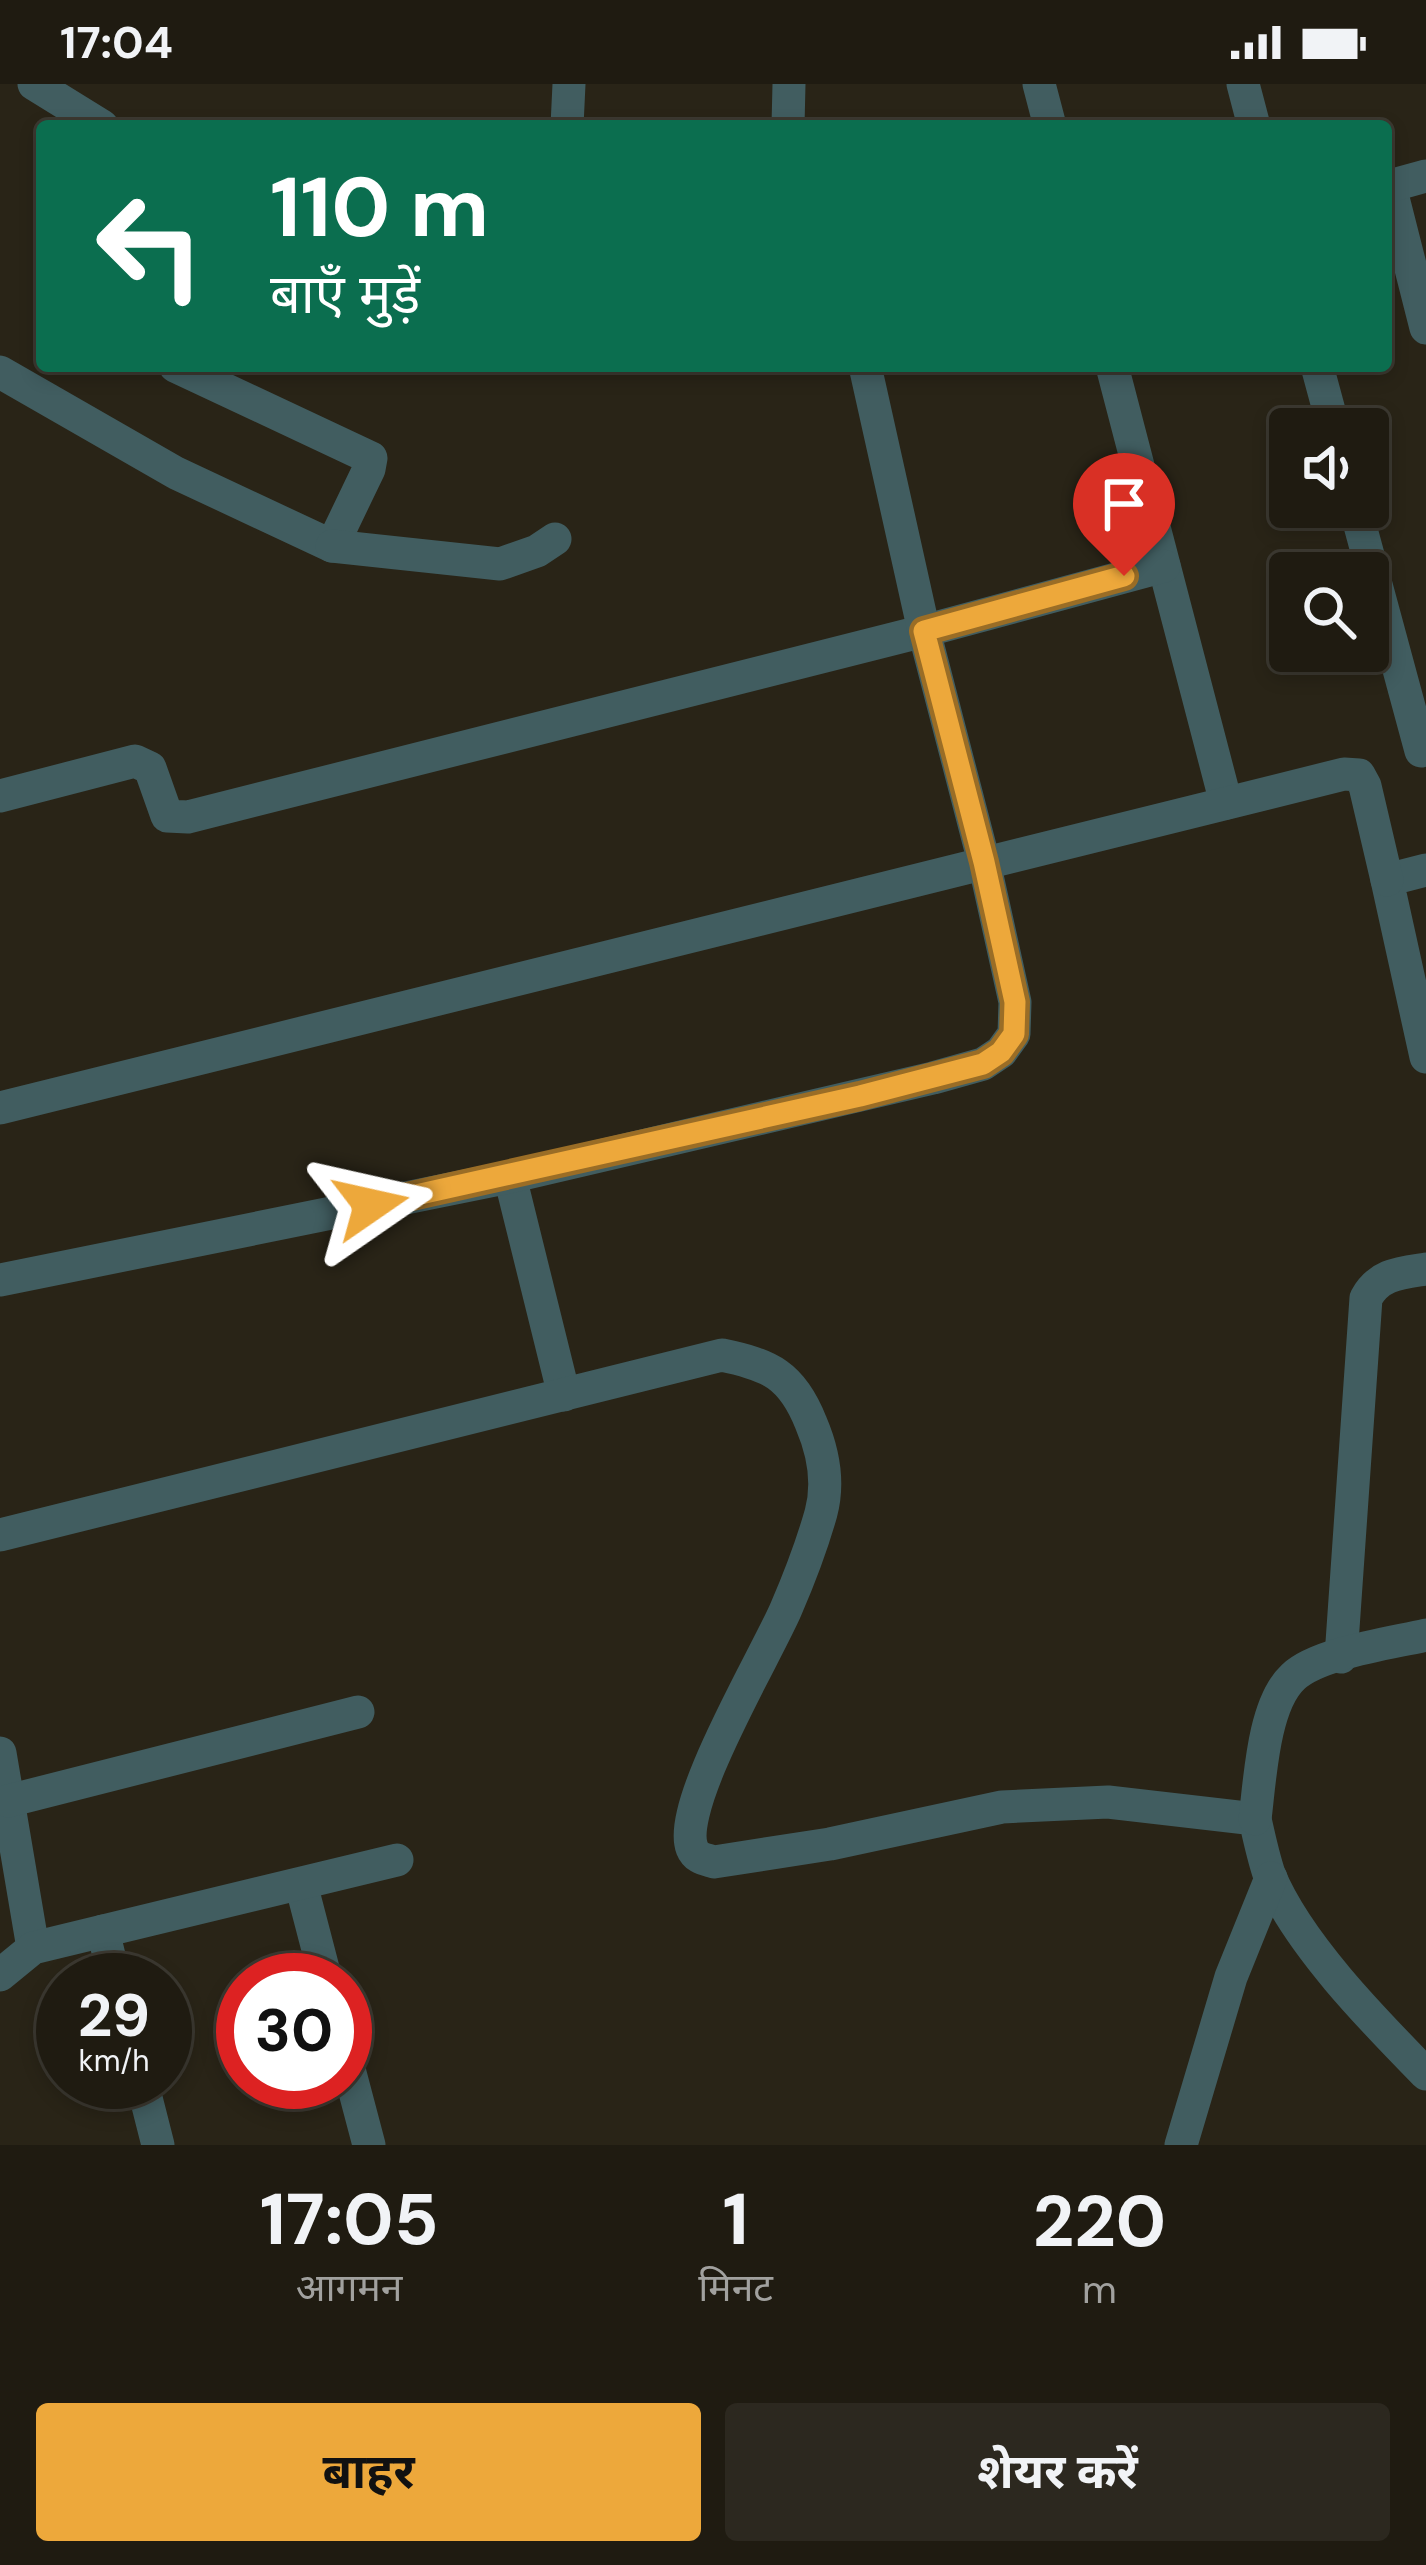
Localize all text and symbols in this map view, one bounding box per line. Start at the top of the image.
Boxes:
text: 17:04 [60,13,173,72]
text: 110 m [270,153,489,262]
icon: left [72,168,228,324]
text: बाएँ मुड़ें [270,259,420,330]
map controls [1269,408,1389,672]
button: sound [1269,408,1389,528]
pin [1073,453,1175,576]
icon: arrive [1091,471,1157,537]
button: search [1269,552,1389,672]
position arrow [308,1142,434,1268]
speed limit sign: 30 [216,1953,372,2109]
text: 29 [78,1976,150,2055]
text: km/h [79,2041,149,2080]
text: 17:05 [260,2173,438,2266]
text: 1 [722,2173,749,2266]
text: 220 [1033,2175,1166,2268]
text: आगमन [296,2262,403,2313]
text: मिनट [698,2262,773,2313]
text: m [1082,2264,1117,2315]
button: बाहर [36,2403,701,2541]
button: शेयर करें [725,2403,1390,2541]

